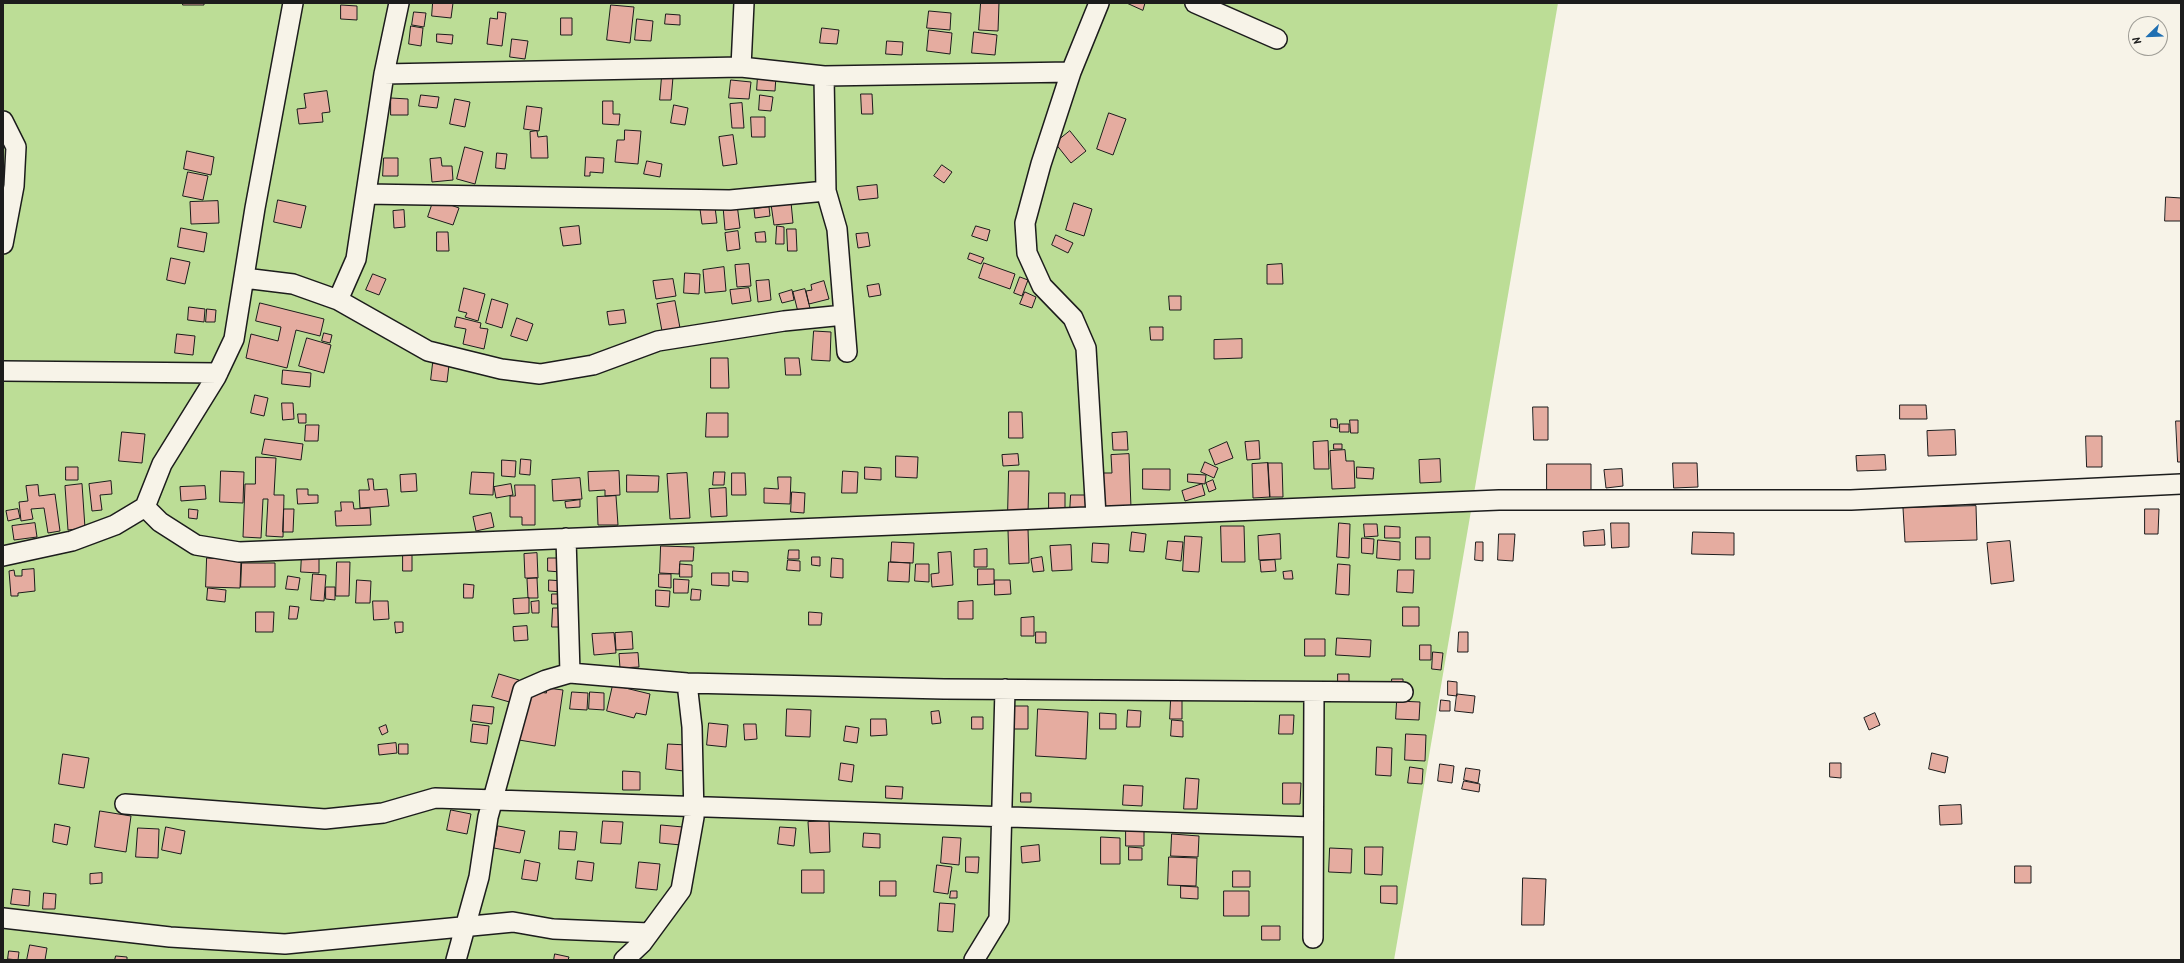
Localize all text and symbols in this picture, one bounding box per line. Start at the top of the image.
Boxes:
north arrow [2128,16,2168,56]
text: N [2128,34,2148,47]

